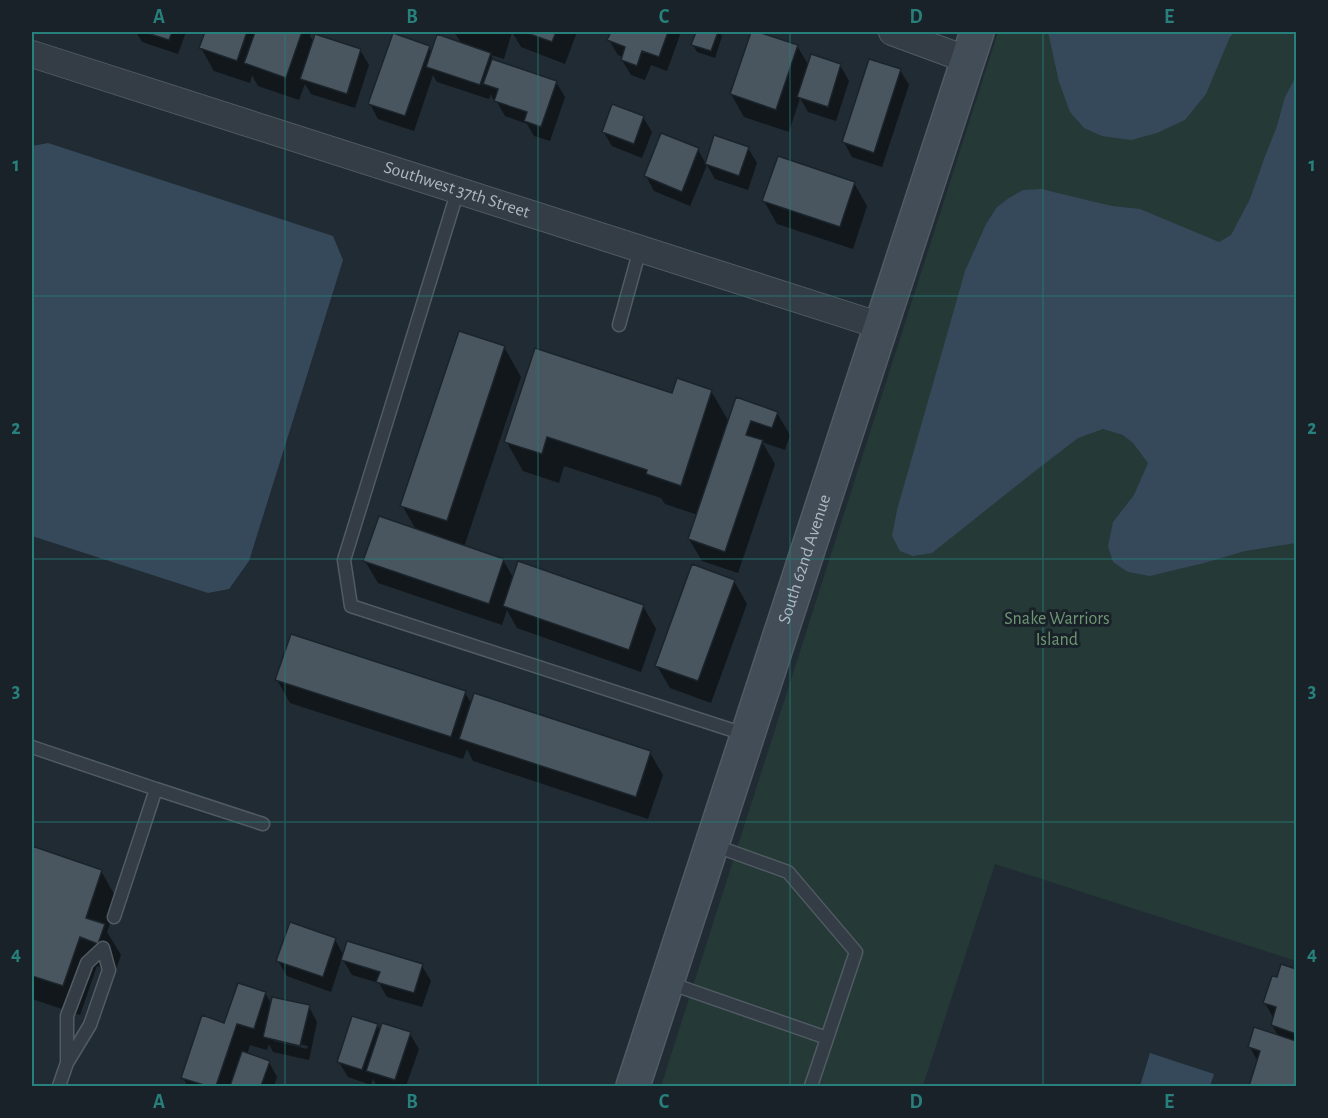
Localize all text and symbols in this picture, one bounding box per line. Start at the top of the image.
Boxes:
text: A [153,7,165,27]
text: B [406,7,418,27]
text: C [659,7,670,27]
text: D [909,7,923,27]
text: E [1164,7,1174,27]
text: 1 [12,155,20,175]
text: 1 [1308,155,1316,175]
street label: Southwest 37th Street [382,158,532,222]
text: 2 [11,418,21,438]
text: 2 [1307,418,1317,438]
street label: South 62nd Avenue [775,492,834,626]
park label: Snake Warriors Island [1004,610,1110,649]
text: 3 [12,681,20,701]
text: 3 [1308,681,1316,701]
text: 4 [11,944,21,964]
text: 4 [1307,944,1317,964]
text: A [153,1092,165,1112]
text: B [406,1092,418,1112]
text: C [659,1092,670,1112]
text: D [909,1092,923,1112]
text: E [1164,1092,1174,1112]

